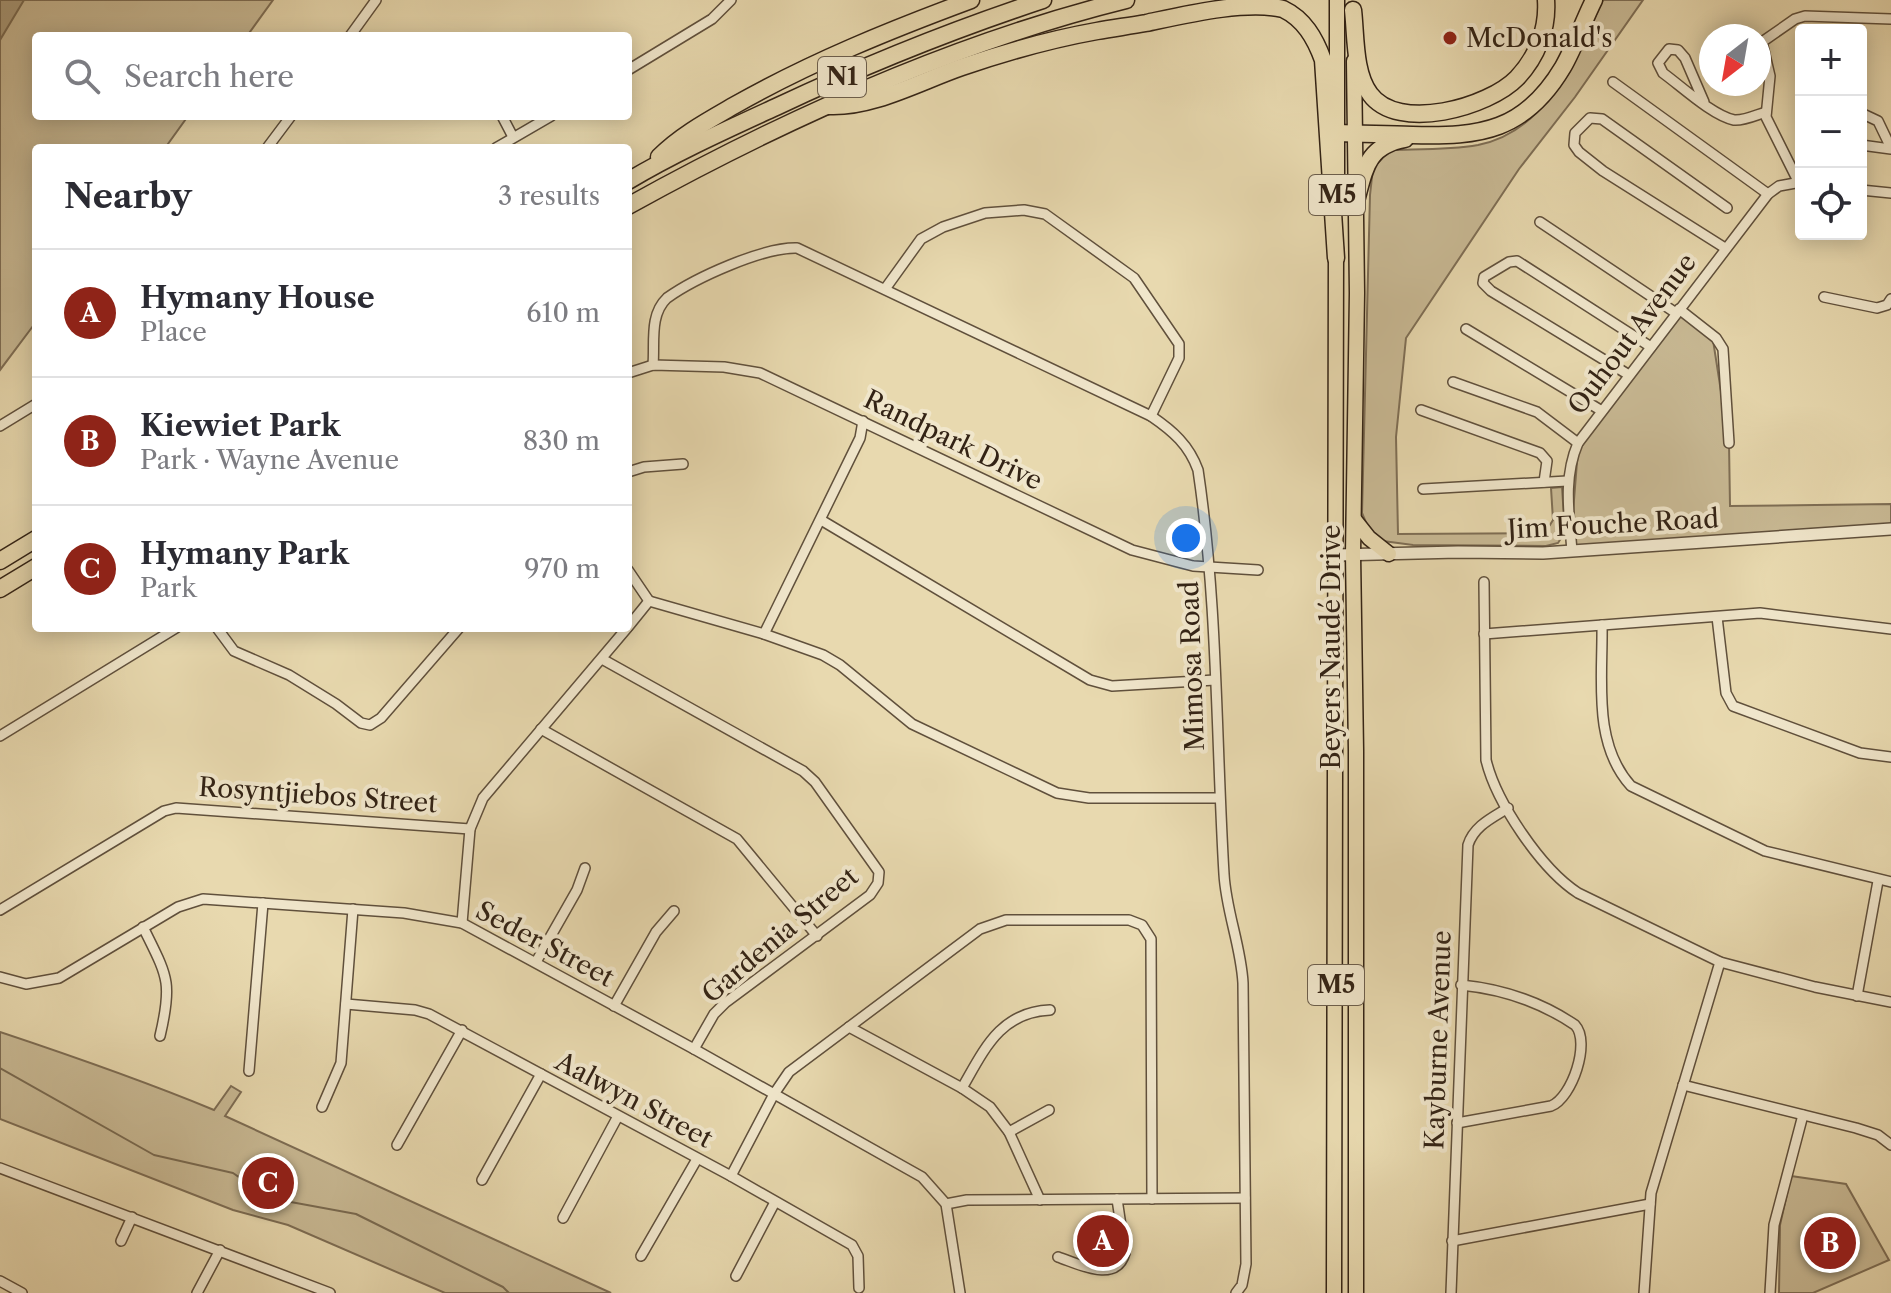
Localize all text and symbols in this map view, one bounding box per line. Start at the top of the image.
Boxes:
place label: McDonald's [1466,22,1613,54]
north arrow [1699,24,1771,96]
map controls [1795,24,1867,240]
button: + [1795,24,1867,96]
marker: McDonald's [1441,29,1459,47]
search box [32,32,632,120]
icon: search [60,54,104,98]
road number: N1 [818,57,866,97]
text: Search here [124,58,294,95]
button: − [1795,96,1867,168]
button: locate [1795,168,1867,240]
text: Nearby [64,175,192,217]
road number: M5 [1309,175,1365,215]
text: 3 results [498,180,600,212]
street label: Ouhout Avenue [1561,247,1703,421]
text: Hymany House [140,279,375,316]
text: A [80,297,100,329]
text: 610 m [526,297,600,329]
text: Place [140,316,207,348]
street label: Randpark Drive [859,383,1047,497]
text: Kiewiet Park [140,407,341,444]
text: B [80,425,100,457]
text: 830 m [523,425,600,457]
text: Park · Wayne Avenue [140,444,399,476]
street label: Jim Fouche Road [1502,502,1720,546]
your location [1166,518,1206,558]
street label: Beyers Naudé Drive [1315,524,1347,770]
text: Hymany Park [140,535,349,572]
text: C [80,553,100,585]
text: 970 m [524,553,600,585]
text: Park [140,572,197,604]
street label: Mimosa Road [1173,580,1211,752]
street label: Rosyntjiebos Street [198,771,439,819]
street label: Gardenia Street [695,860,865,1010]
street label: Seder Street [471,894,620,994]
street label: Kayburne Avenue [1418,930,1458,1150]
road number: M5 [1308,965,1364,1005]
street label: Aalwyn Street [549,1045,719,1155]
pin: C [242,1153,294,1213]
pin: A [1077,1211,1129,1271]
pin: B [1804,1213,1856,1273]

